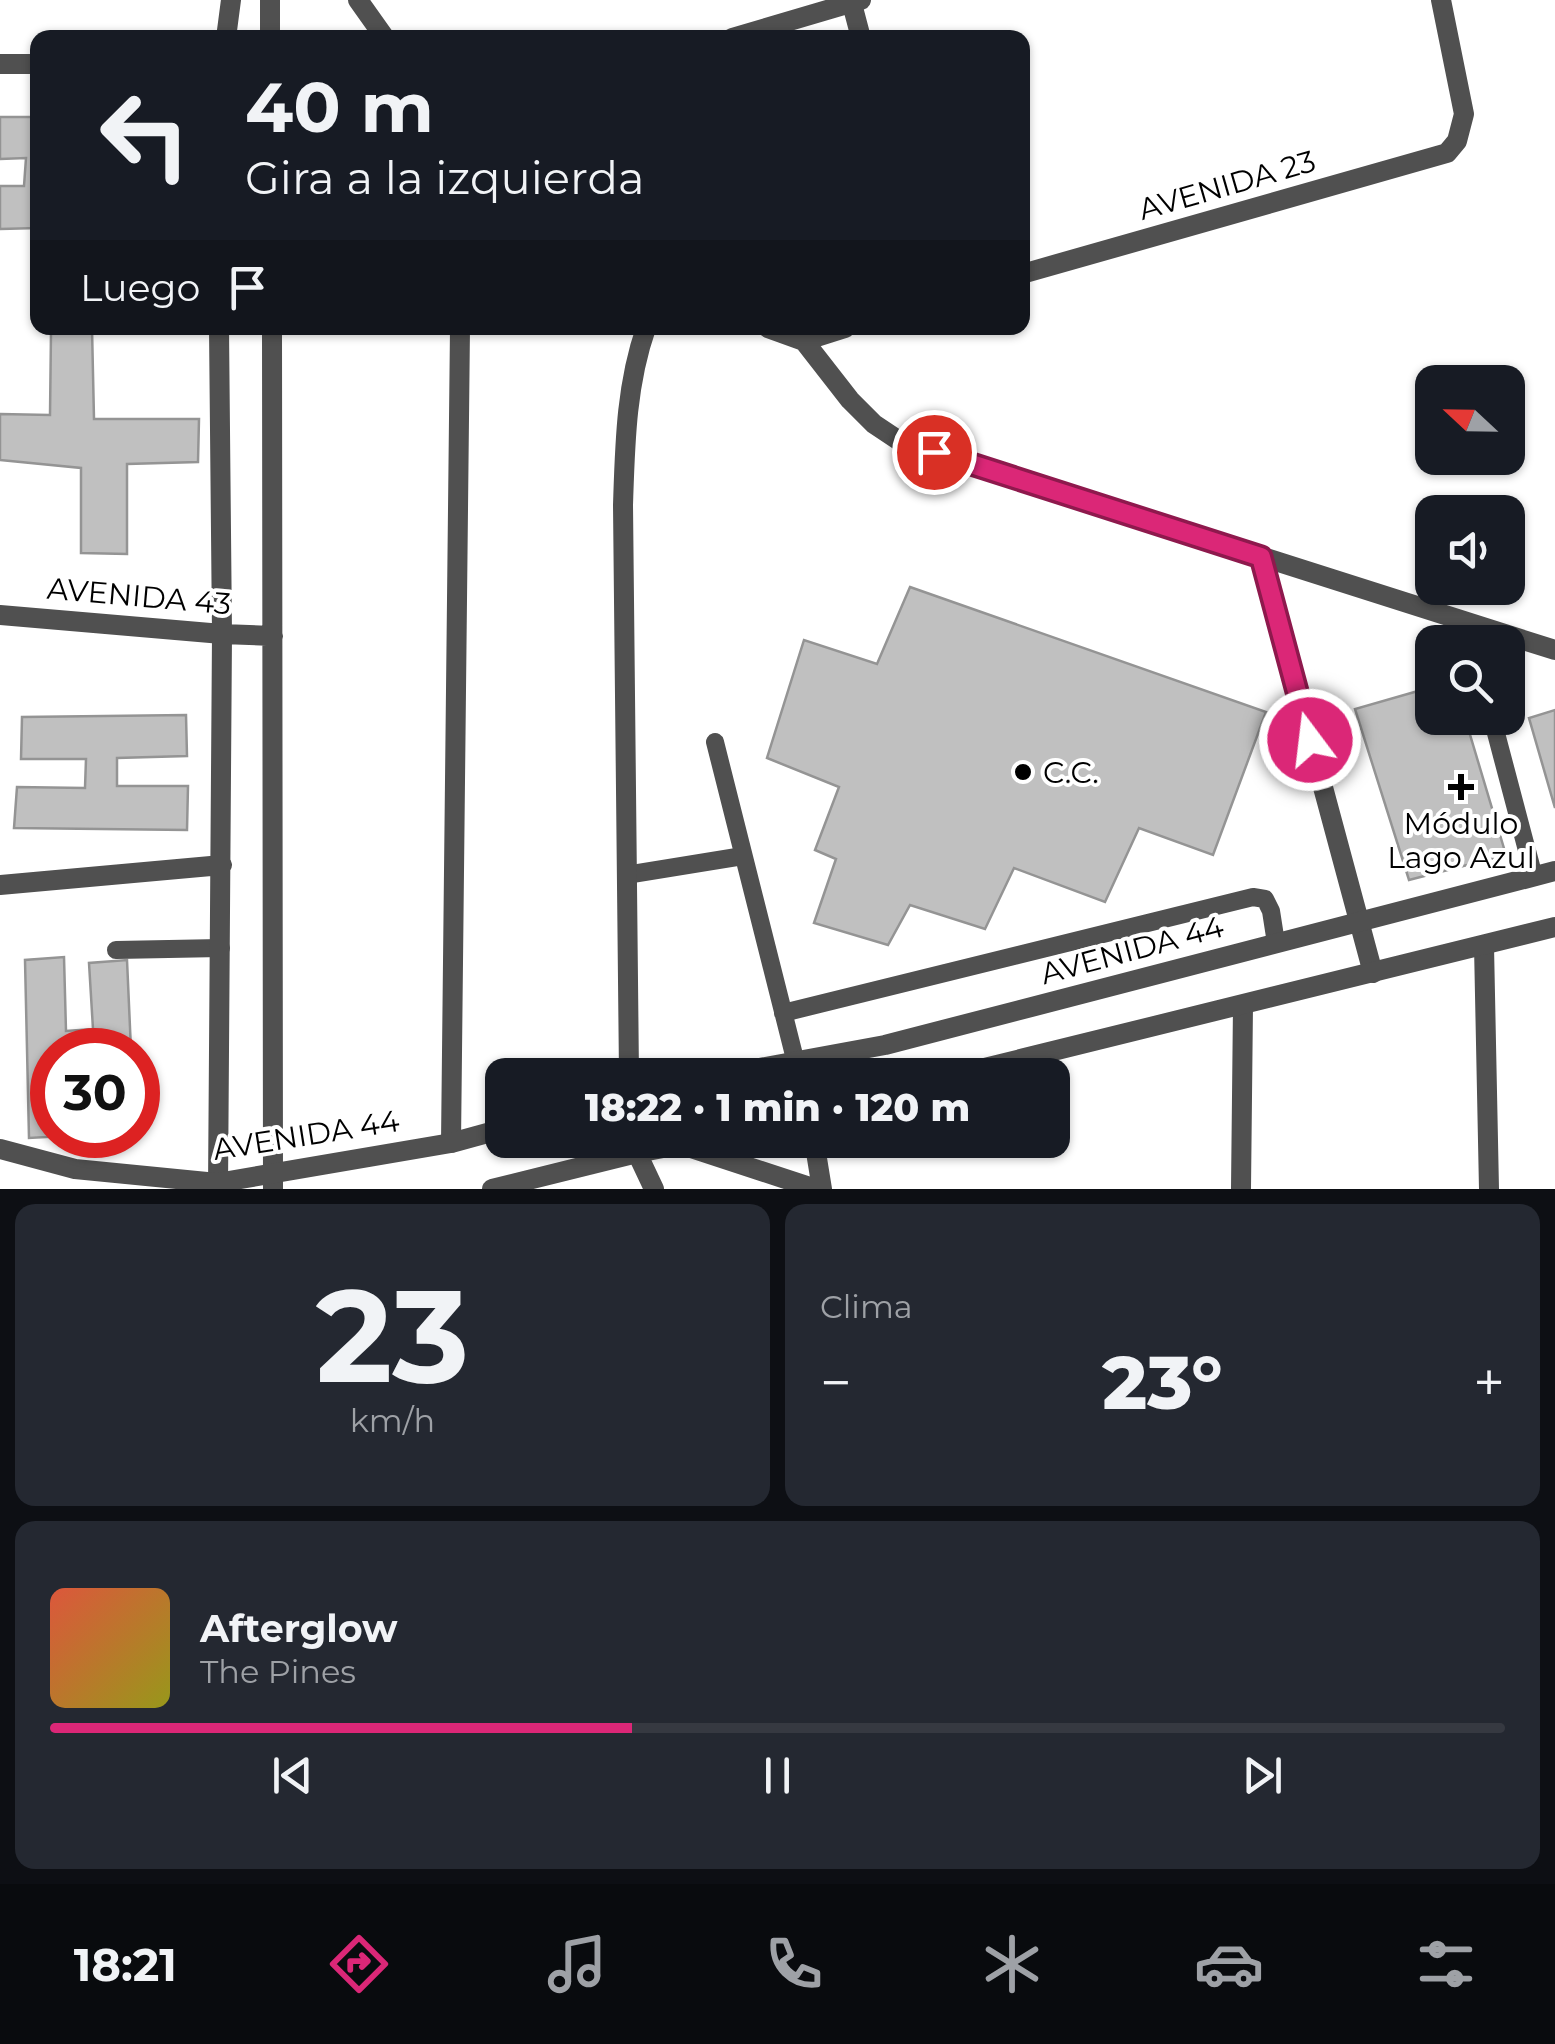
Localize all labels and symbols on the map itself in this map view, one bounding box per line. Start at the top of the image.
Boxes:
street label: AVENIDA 23 [1134,142,1320,228]
north arrow [1415,365,1525,475]
pin [892,410,977,495]
street label: AVENIDA 43 [45,570,233,622]
position arrow [1258,688,1362,792]
place label: C.C. [1043,754,1099,791]
marker: C.C. [1012,761,1034,783]
marker: Módulo Lago Azul [1448,774,1474,800]
place label: Módulo Lago Azul [1387,805,1535,876]
street label: AVENIDA 44 [1036,908,1228,992]
speed limit sign: 30 [30,1028,160,1158]
street label: AVENIDA 44 [210,1102,402,1168]

